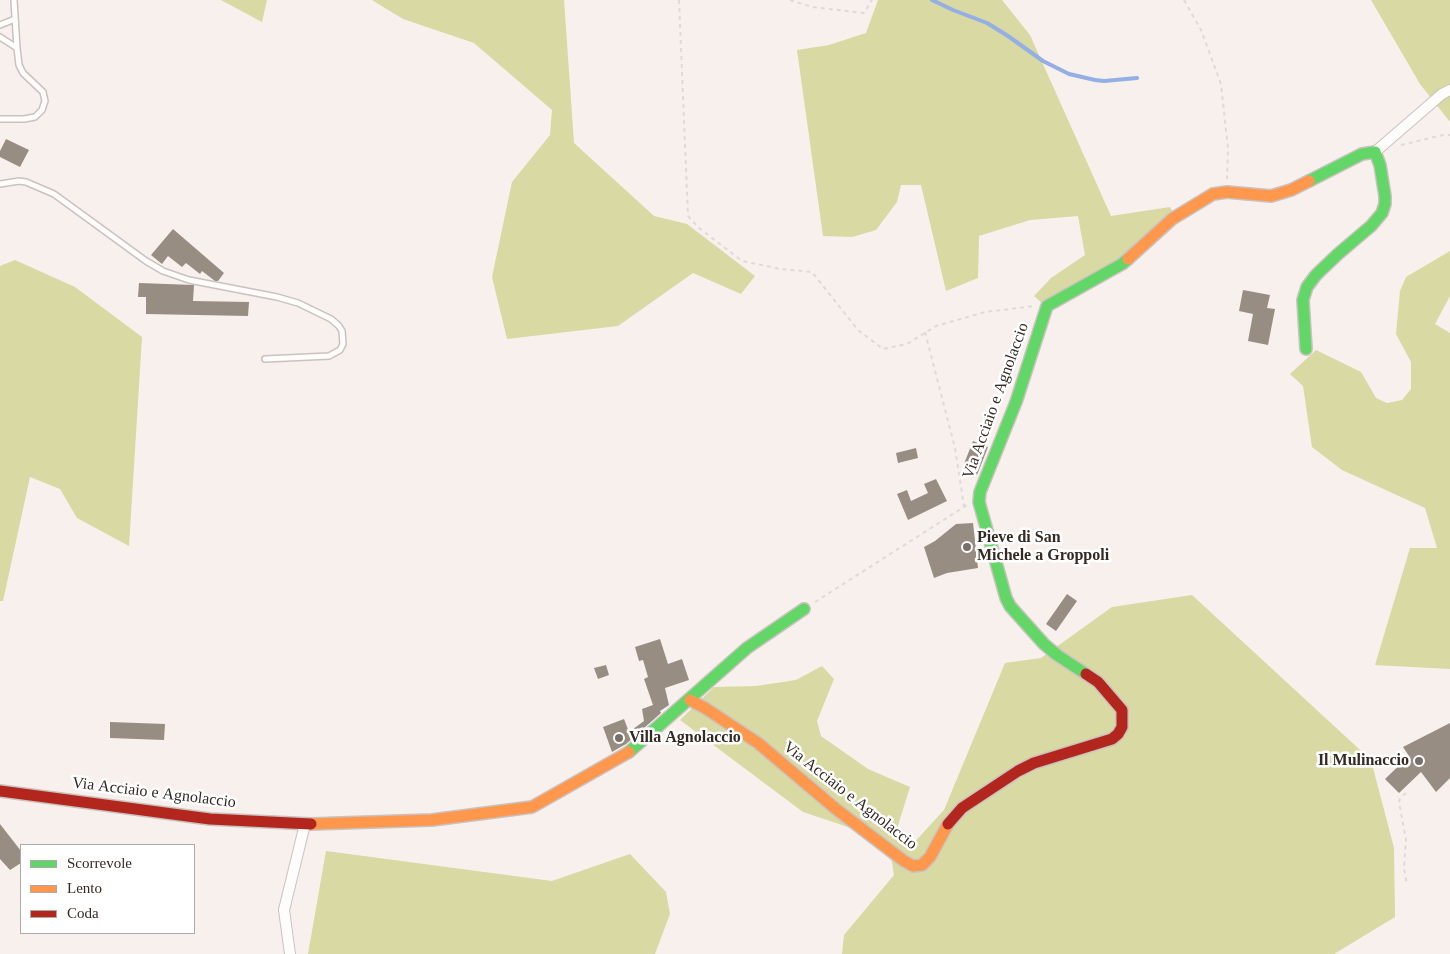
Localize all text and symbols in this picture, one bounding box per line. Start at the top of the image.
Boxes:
street label: Via Acciaio e Agnolaccio [959,320,1033,482]
place label: Pieve di San Michele a Groppoli [977,528,1109,566]
marker: Pieve di San Michele a Groppoli [961,541,973,553]
place label: Villa Agnolaccio [629,728,741,748]
marker: Villa Agnolaccio [613,732,625,744]
street label: Via Acciaio e Agnolaccio [779,738,921,854]
place label: Il Mulinaccio [1318,751,1409,771]
marker: Il Mulinaccio [1413,755,1425,767]
street label: Via Acciaio e Agnolaccio [71,773,237,813]
legend [20,844,195,934]
text: Scorrevole [67,855,132,871]
text: Lento [67,880,102,896]
text: Coda [67,905,99,921]

